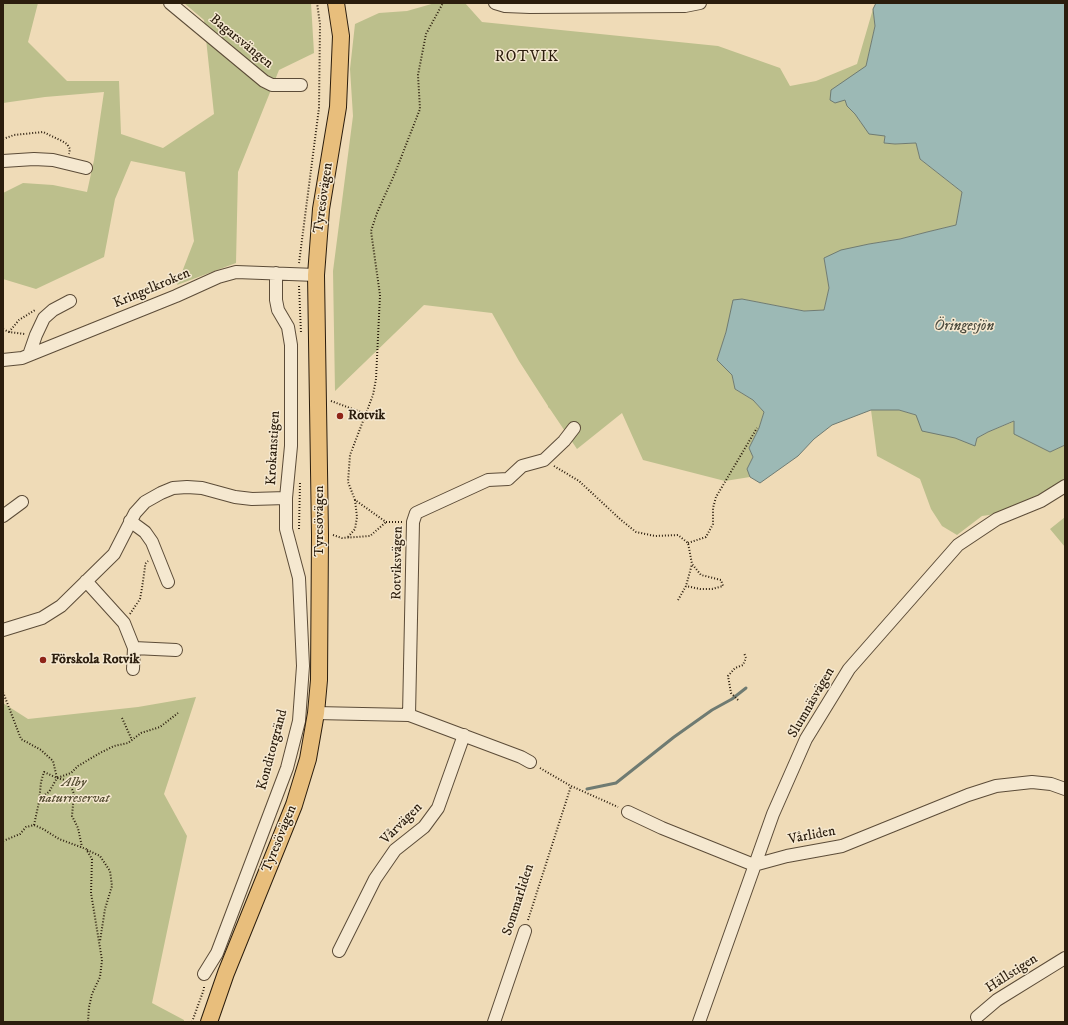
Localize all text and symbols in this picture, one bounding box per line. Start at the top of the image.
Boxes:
street label: Bagarsvängen [206,11,276,73]
district label: ROTVIK [495,49,559,67]
street label: Tyresövägen [311,162,337,234]
street label: Kringelkroken [111,265,193,313]
water label: Öringesjön [934,318,994,336]
place label: Rotvik [348,408,385,424]
street label: Krokanstigen [264,410,284,486]
marker: Rotvik [335,411,345,421]
street label: Tyresövägen [312,485,328,557]
street label: Rotviksvägen [389,526,407,600]
place label: Förskola Rotvik [51,652,140,668]
marker: Förskola Rotvik [38,655,48,665]
street label: Slumnäsvägen [785,665,839,741]
street label: Konditorgränd [254,708,292,792]
park label: Alby naturreservat [38,775,110,808]
street label: Vårvägen [378,800,426,848]
street label: Tyresövägen [259,803,301,875]
street label: Vårliden [787,823,837,849]
street label: Sommarliden [500,862,538,938]
street label: Hällstigen [983,951,1041,997]

